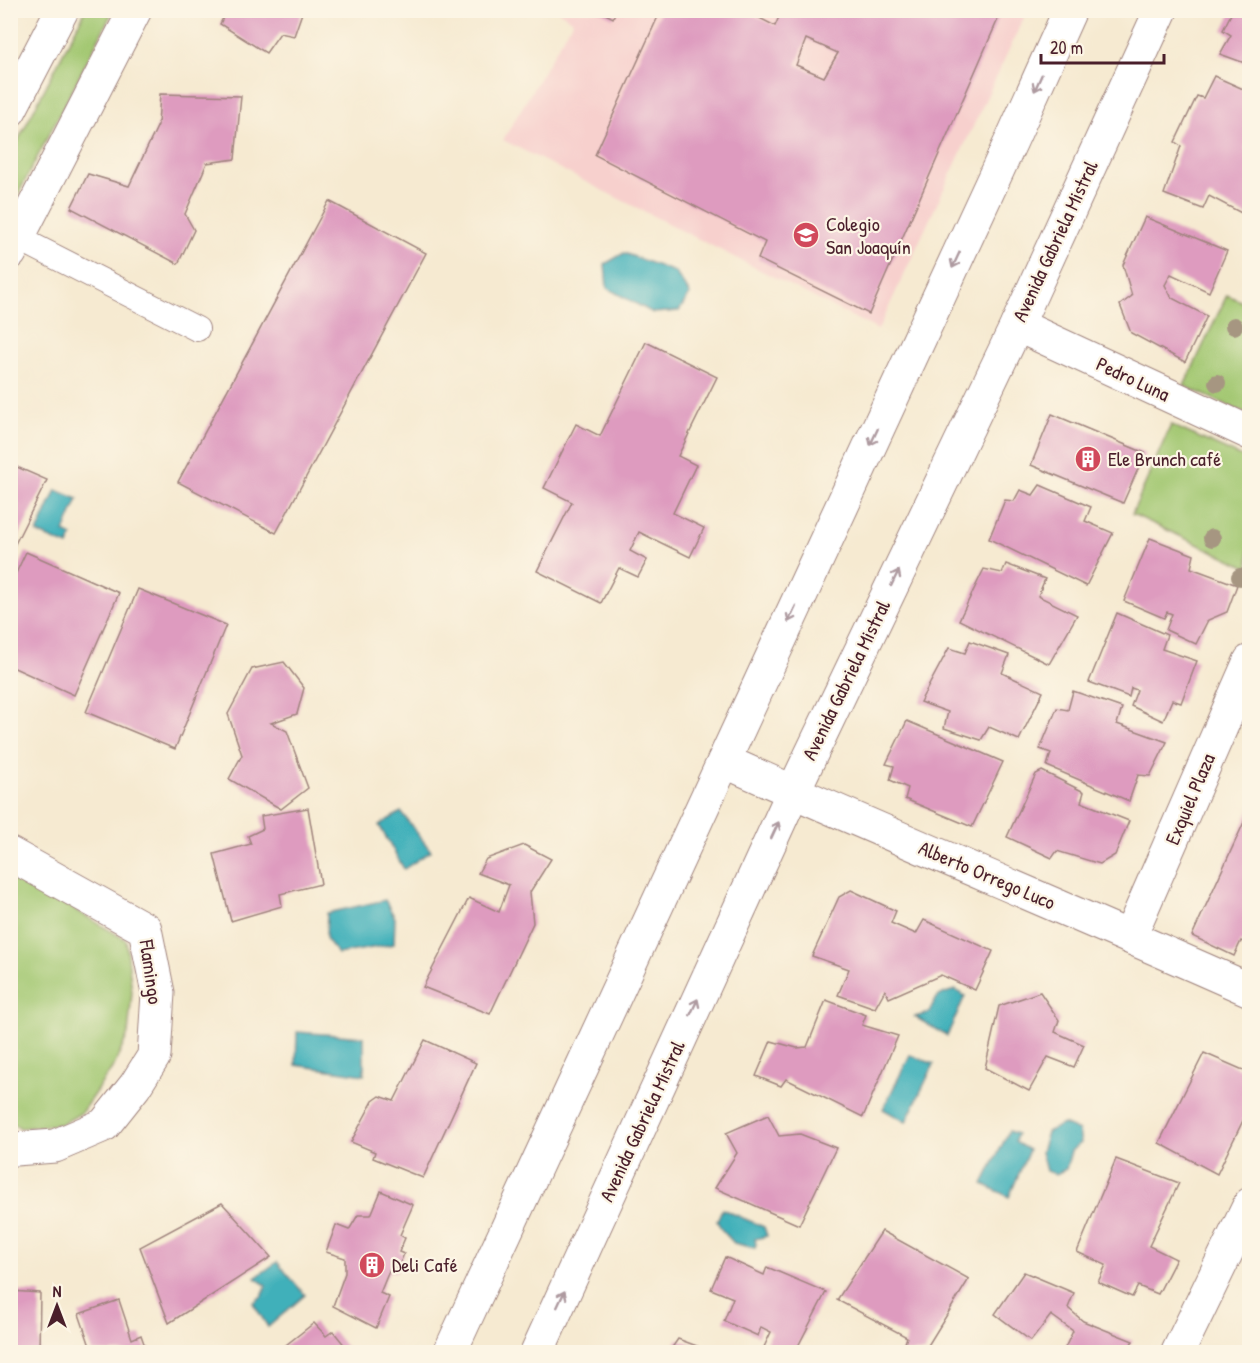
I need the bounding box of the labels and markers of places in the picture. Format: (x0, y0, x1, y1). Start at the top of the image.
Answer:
place label: Colegio San Joaquín (826, 210, 911, 260)
school or university icon: Colegio San Joaquín (791, 220, 821, 250)
building icon: Ele Brunch café (1073, 444, 1103, 474)
place label: Ele Brunch café (1108, 445, 1221, 472)
building icon: Deli Café (357, 1250, 387, 1280)
place label: Deli Café (392, 1251, 458, 1278)

